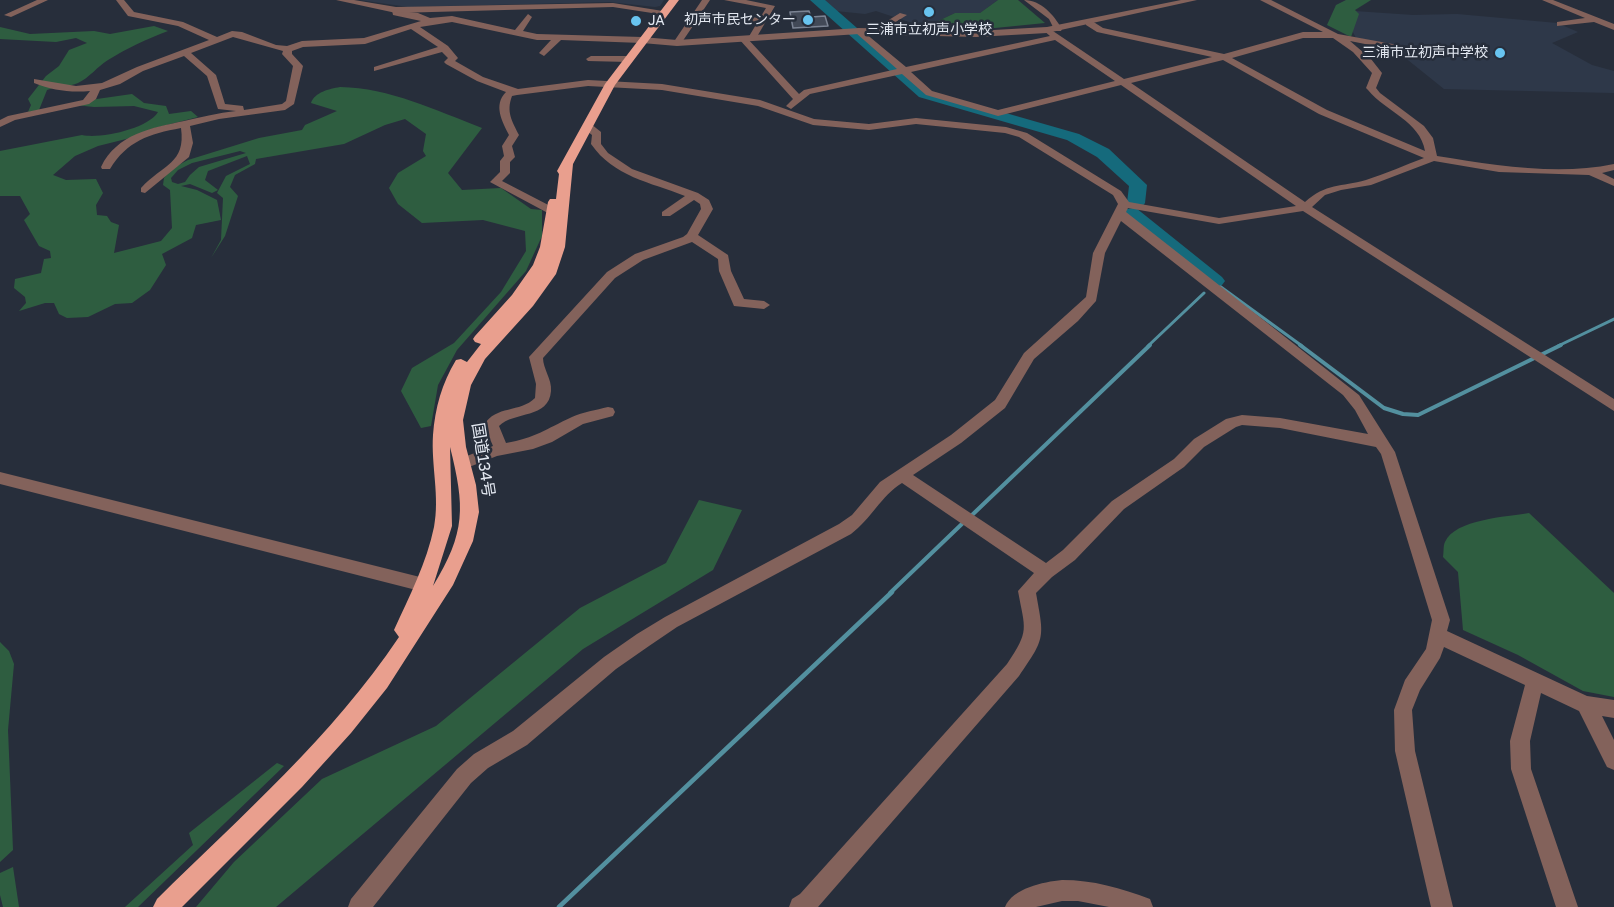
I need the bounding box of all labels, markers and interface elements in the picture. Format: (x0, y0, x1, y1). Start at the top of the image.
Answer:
marker: 三浦市立初声小学校 (922, 5, 936, 19)
place label: 初声市民センター (684, 12, 796, 28)
place label: JA (648, 13, 665, 29)
marker: 初声市民センター (801, 13, 815, 27)
marker: JA (629, 14, 643, 28)
place label: 三浦市立初声小学校 (866, 22, 992, 38)
place label: 三浦市立初声中学校 (1362, 45, 1488, 61)
marker: 三浦市立初声中学校 (1493, 46, 1507, 60)
street label: 国道134号 (468, 422, 498, 498)

